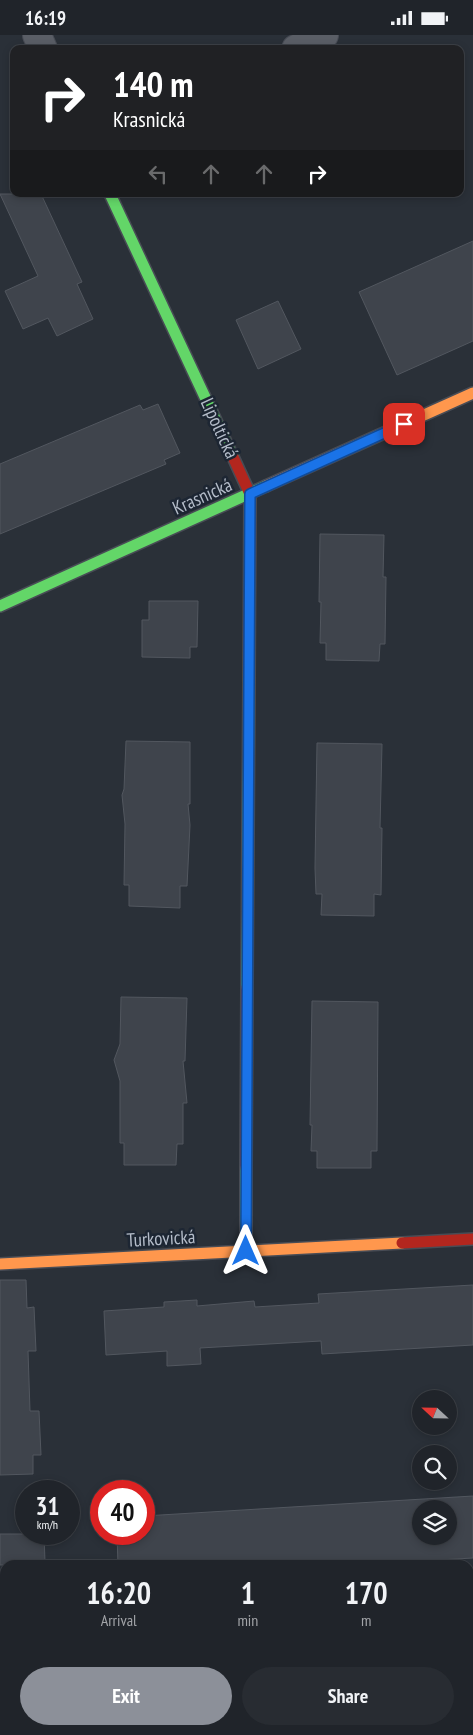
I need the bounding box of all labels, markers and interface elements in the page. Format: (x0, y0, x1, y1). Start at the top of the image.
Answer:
text: 16:19 (25, 6, 66, 30)
text: 140 m (113, 61, 194, 107)
icon: right (30, 65, 95, 130)
text: Krasnická (113, 105, 185, 133)
icon: left (144, 160, 172, 188)
icon: ahead (197, 160, 225, 188)
icon: ahead (250, 160, 278, 188)
icon: right (303, 160, 331, 188)
street label: Lipoltická (196, 394, 244, 462)
pin (383, 403, 425, 445)
icon: arrive (390, 410, 418, 438)
street label: Krasnická (169, 472, 235, 520)
street label: Turkovická (126, 1224, 196, 1252)
position arrow (219, 1224, 271, 1276)
north arrow (412, 1390, 458, 1435)
map controls (412, 1390, 457, 1545)
button: search (412, 1445, 457, 1490)
speed limit sign: 40 (90, 1480, 155, 1545)
text: 31 (36, 1490, 59, 1522)
button: layers (412, 1500, 457, 1545)
text: km/h (37, 1517, 58, 1532)
text: 16:20 (86, 1573, 151, 1612)
text: 1 (241, 1573, 255, 1612)
text: 170 (345, 1573, 388, 1612)
text: Arrival (101, 1610, 137, 1630)
text: min (237, 1610, 258, 1630)
text: m (361, 1610, 371, 1630)
button: Exit (20, 1667, 232, 1725)
button: Share (242, 1667, 454, 1725)

